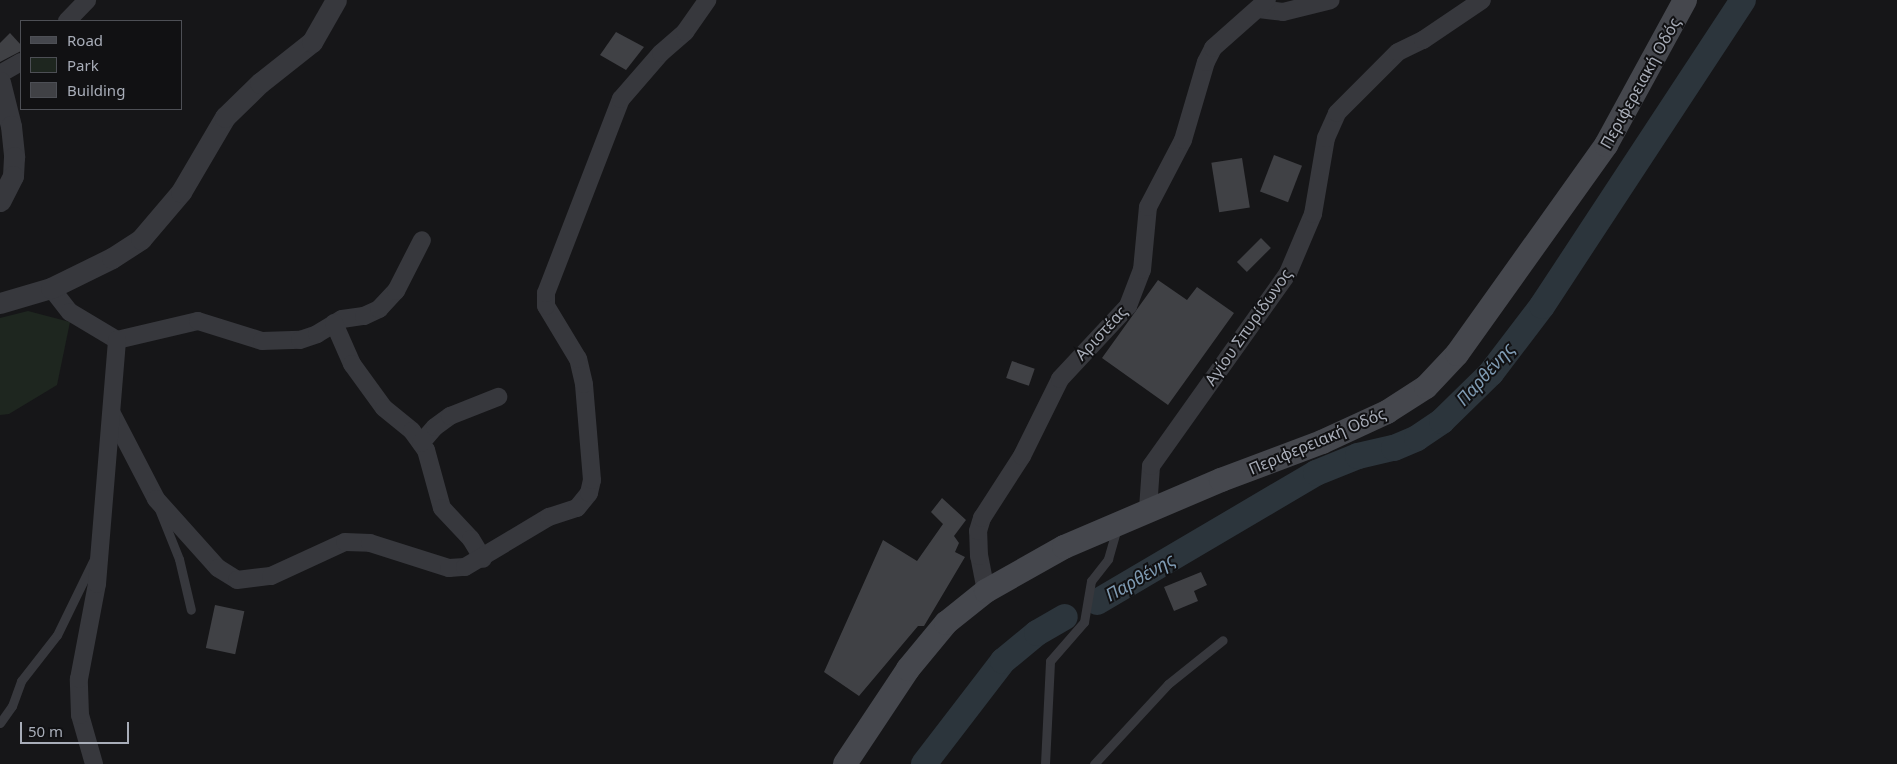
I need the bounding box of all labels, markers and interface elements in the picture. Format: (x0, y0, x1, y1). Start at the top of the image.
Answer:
street label: Περιφερειακή Οδός (1596, 14, 1684, 152)
legend (20, 20, 182, 110)
text: Road (67, 30, 103, 50)
text: Park (67, 55, 99, 75)
text: Building (67, 80, 125, 100)
street label: Αγίου Σπυρίδωνος (1201, 265, 1295, 389)
street label: Αριστέας (1071, 302, 1131, 364)
water label: Παρθένης (1451, 338, 1519, 410)
street label: Περιφερειακή Οδός (1246, 403, 1388, 479)
water label: Παρθένης (1101, 548, 1179, 606)
scale bar (22, 712, 131, 744)
text: 50 m (28, 721, 63, 741)

